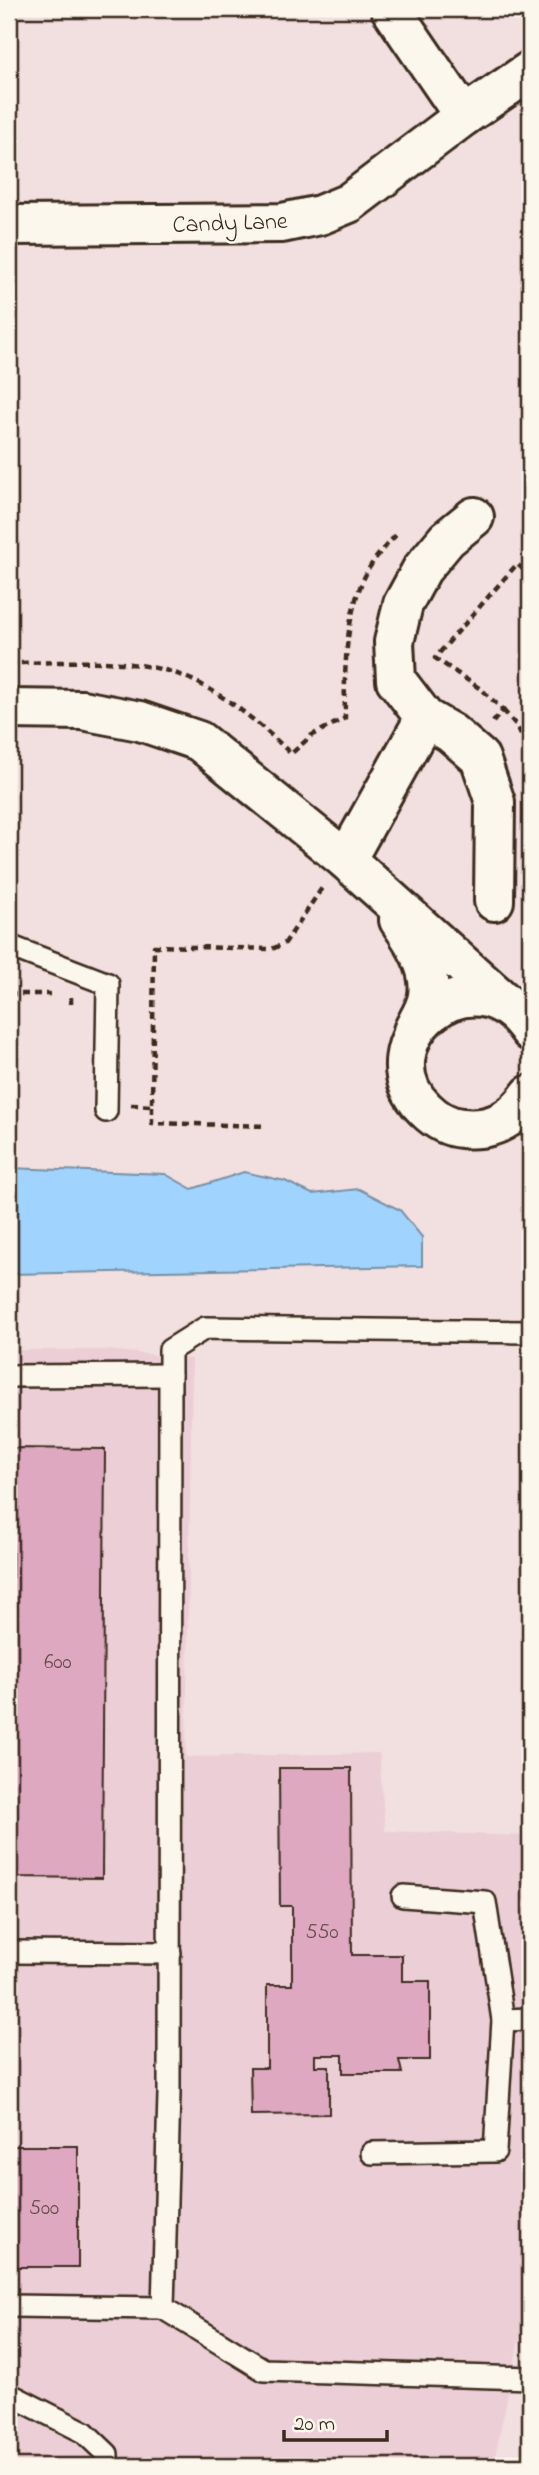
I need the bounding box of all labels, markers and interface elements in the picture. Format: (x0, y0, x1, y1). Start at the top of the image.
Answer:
street label: Candy Lane (172, 205, 289, 245)
house number: 600 (44, 1648, 72, 1678)
house number: 550 (305, 1918, 339, 1948)
house number: 500 (29, 2194, 59, 2224)
scale bar (284, 2398, 387, 2442)
text: 20 m (294, 2410, 335, 2440)

